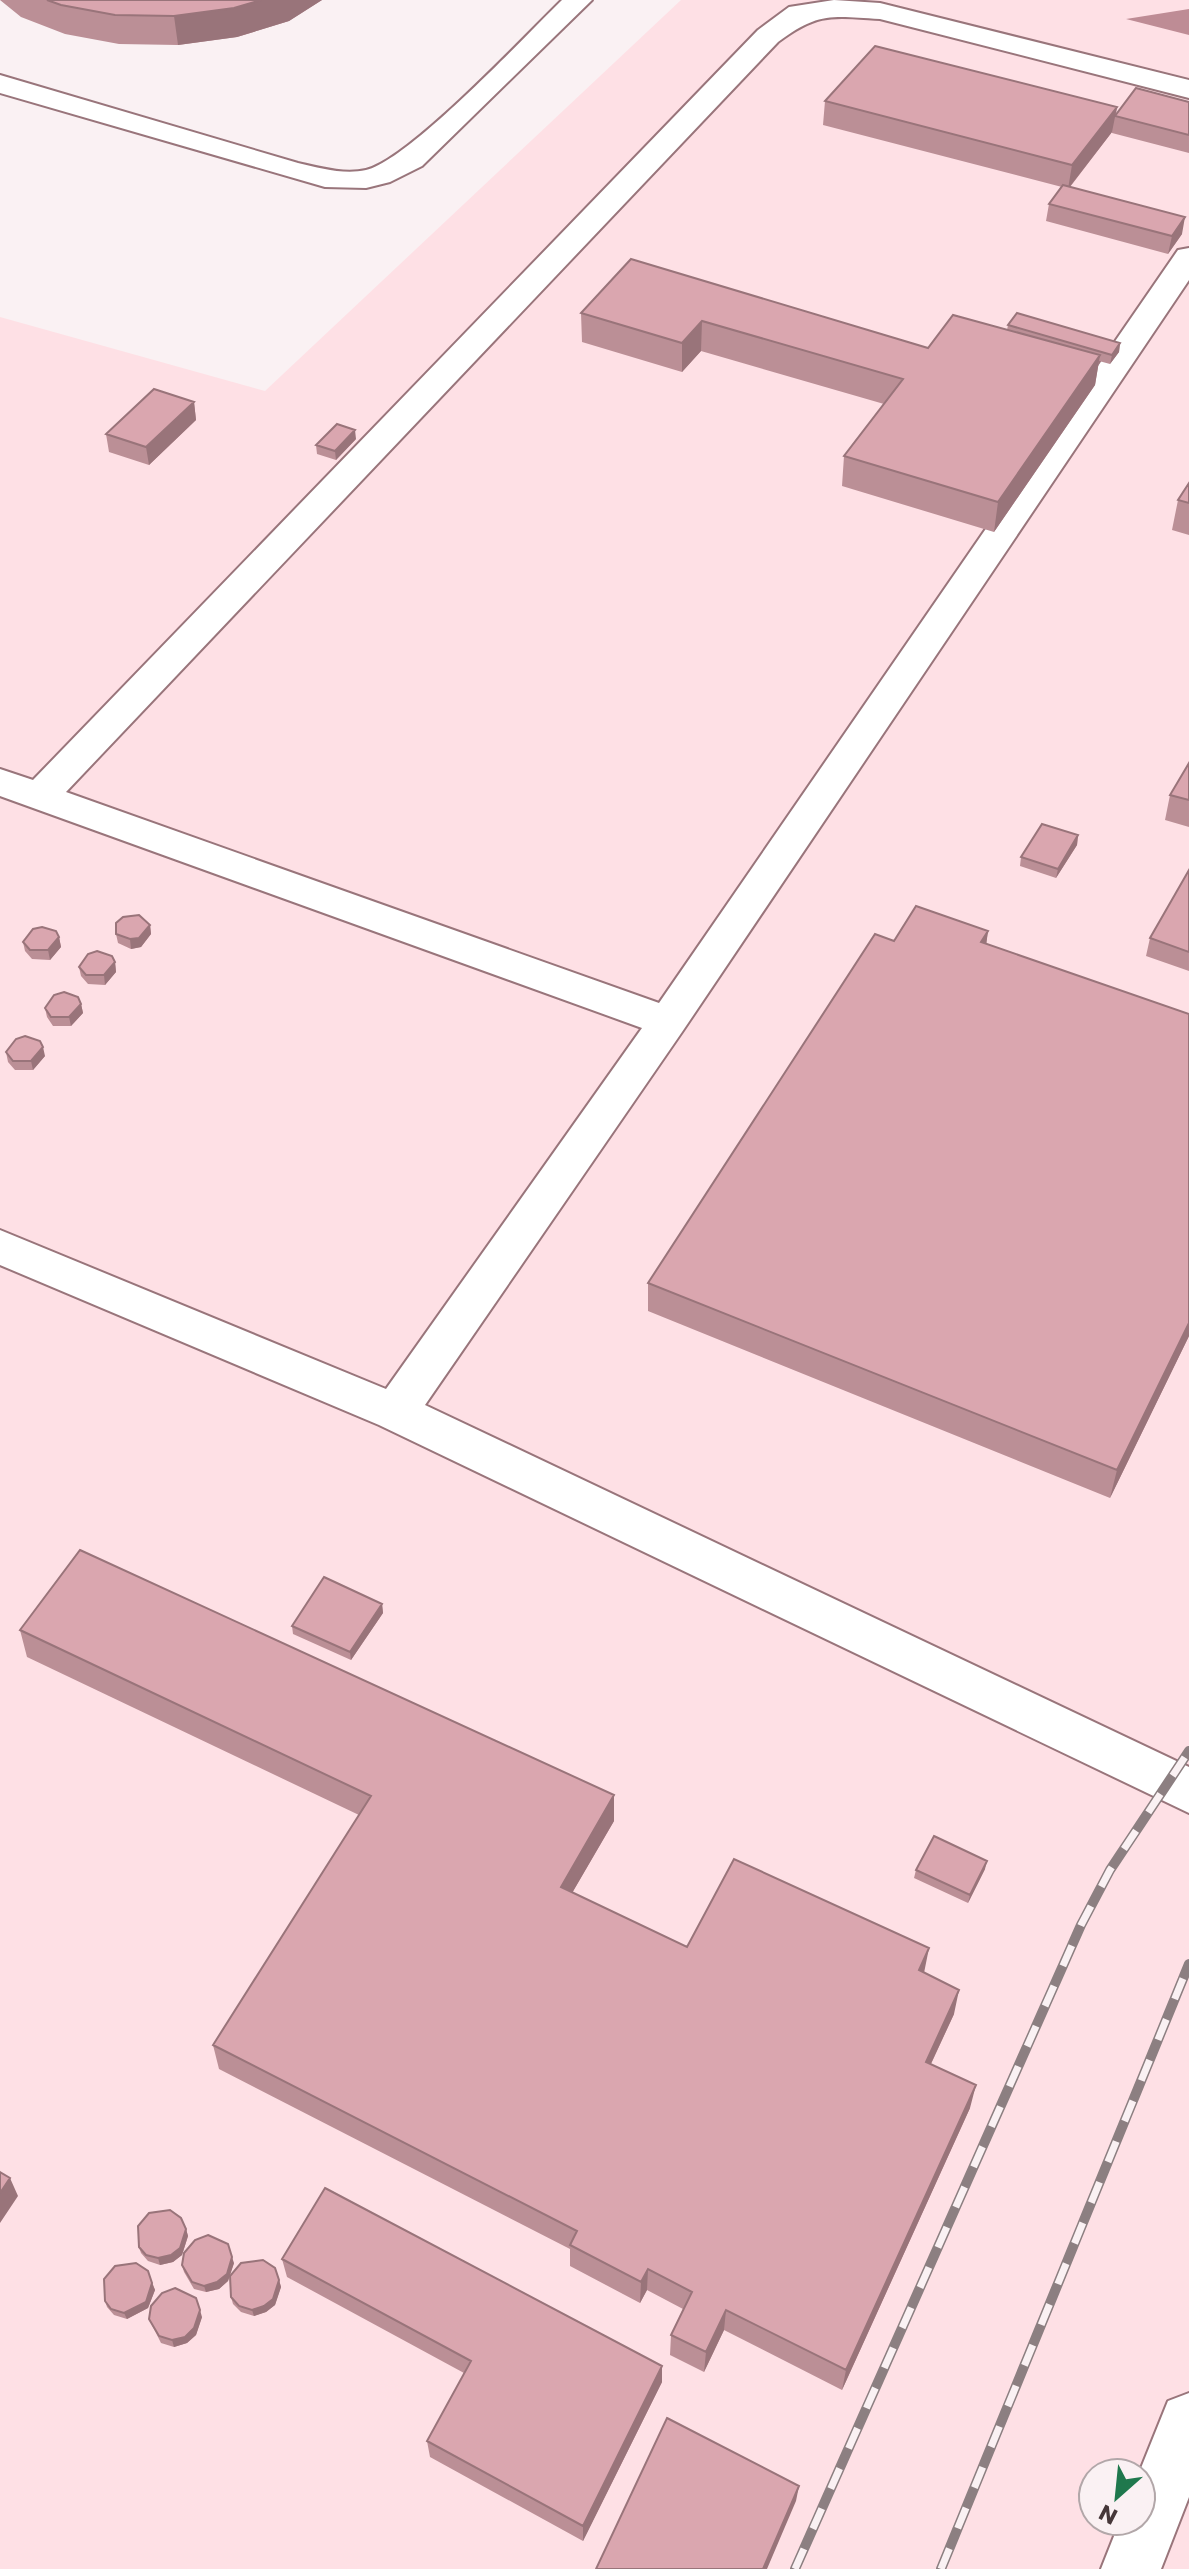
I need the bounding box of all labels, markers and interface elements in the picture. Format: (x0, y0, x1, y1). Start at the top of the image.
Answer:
north arrow (1077, 2457, 1157, 2537)
text: N (1094, 2497, 1123, 2532)

